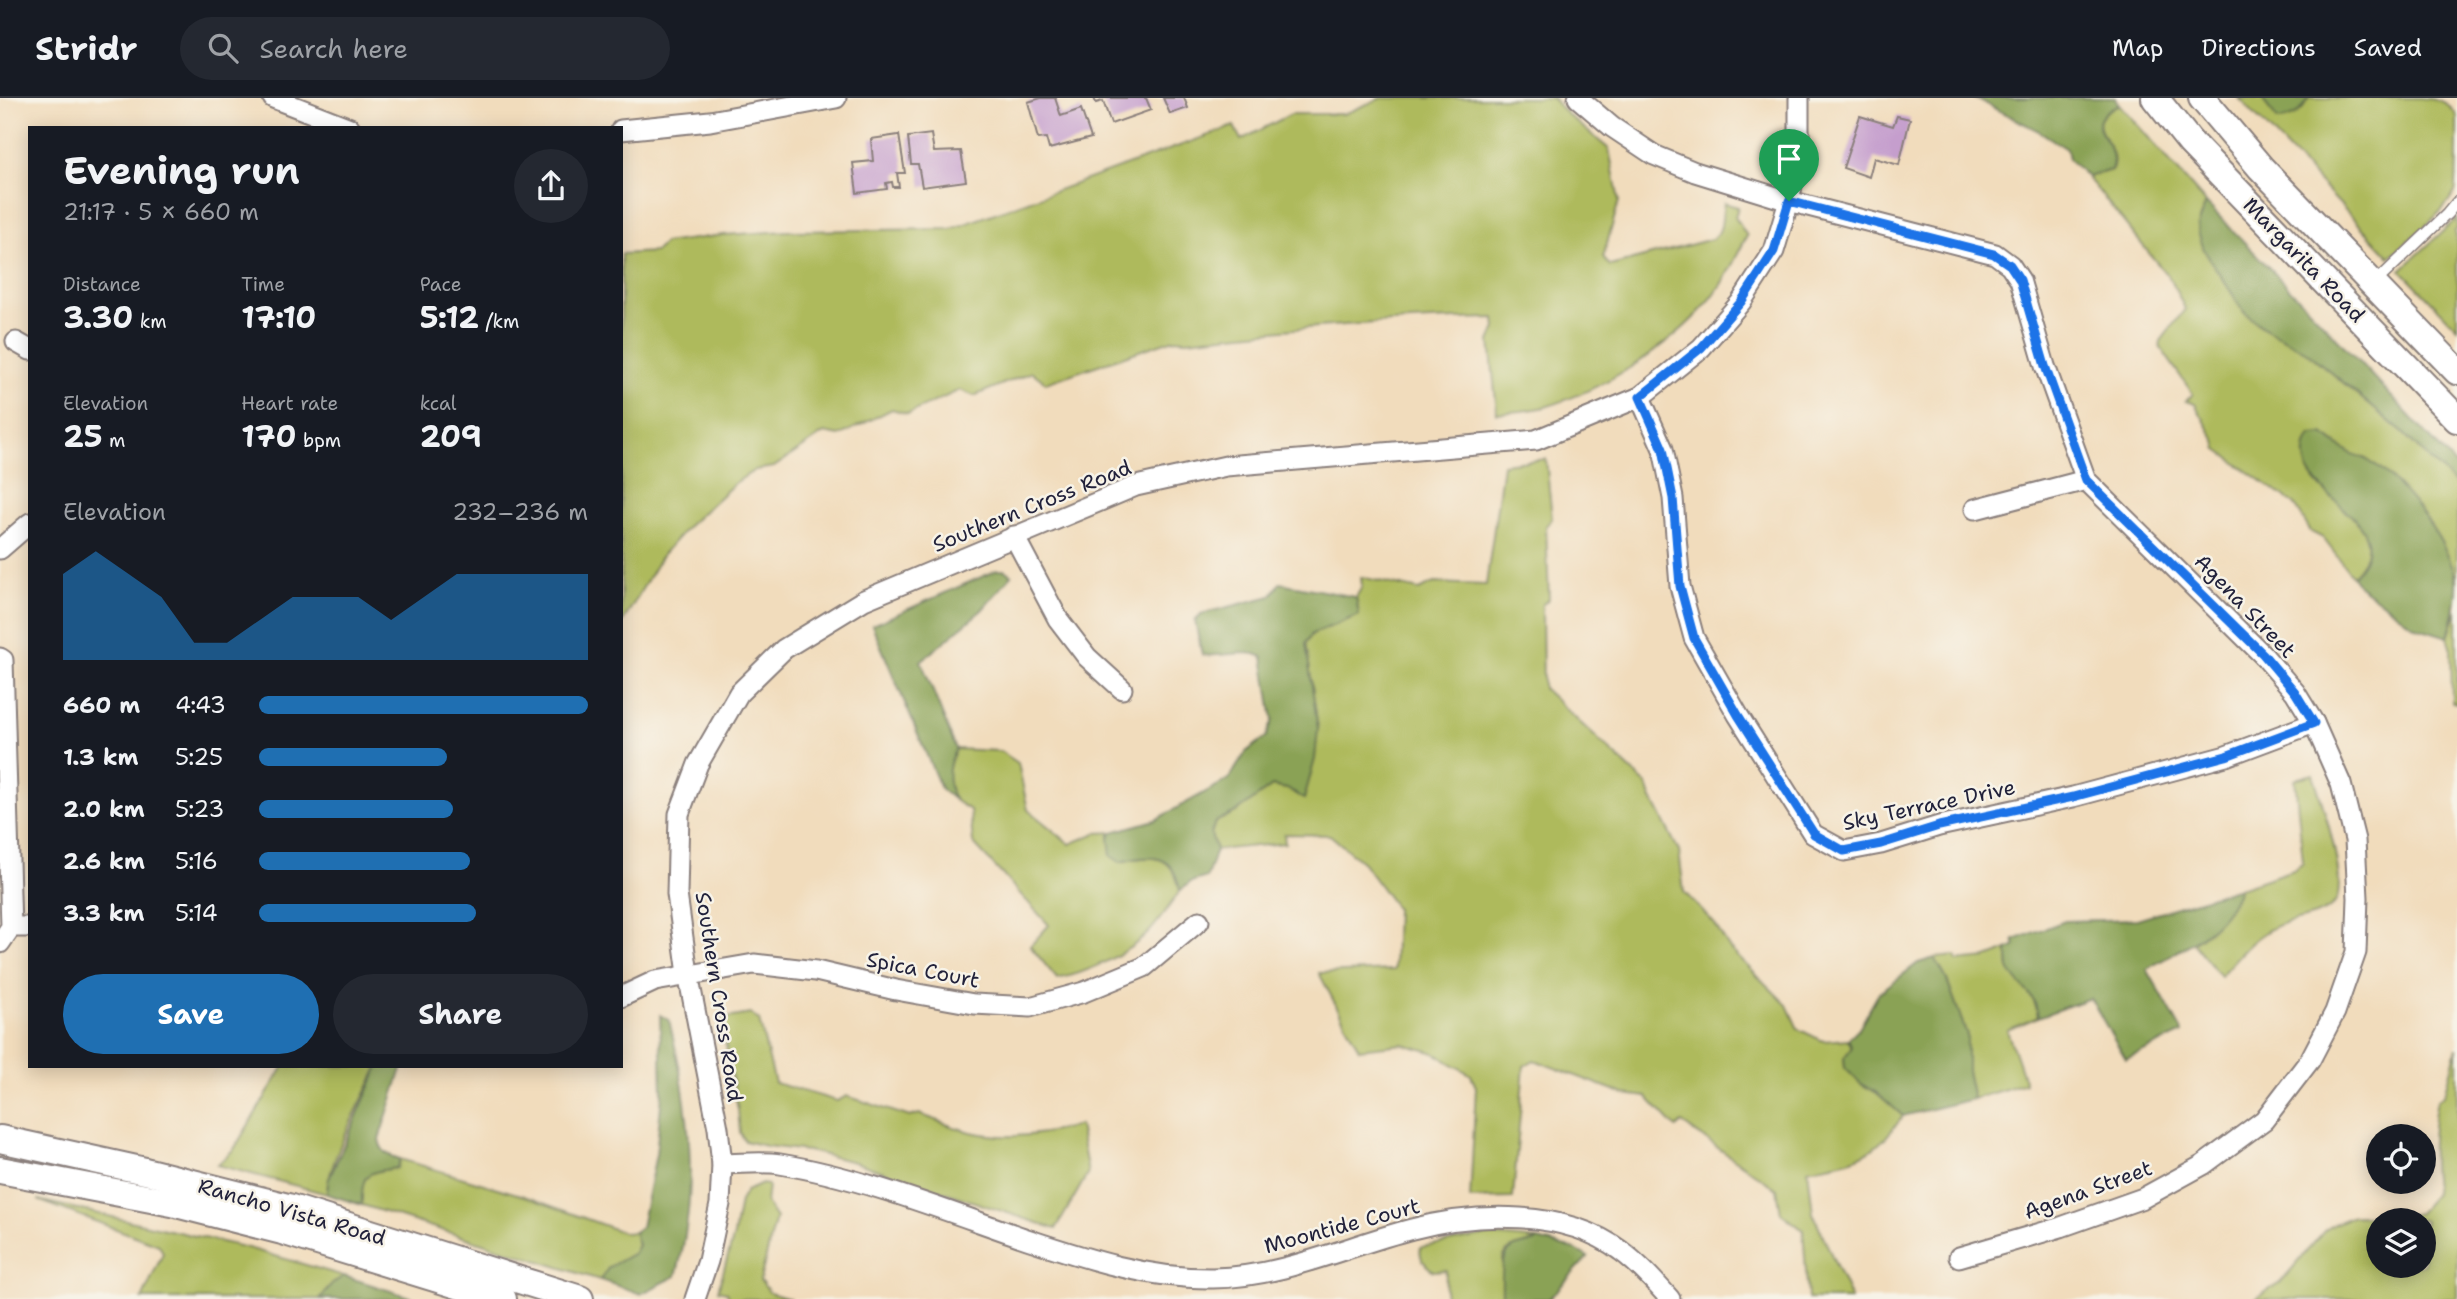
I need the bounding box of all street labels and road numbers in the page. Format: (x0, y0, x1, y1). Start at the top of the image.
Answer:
street label: Margarita Road (2237, 191, 2371, 329)
street label: Southern Cross Road (928, 453, 1136, 559)
street label: Agena Street (2188, 548, 2302, 664)
street label: Sky Terrace Drive (1840, 773, 2018, 837)
street label: Southern Cross Road (689, 890, 749, 1104)
street label: Spica Court (864, 945, 982, 995)
street label: Agena Street (2020, 1154, 2156, 1226)
street label: Rancho Vista Road (195, 1172, 389, 1252)
street label: Moontide Court (1261, 1192, 1423, 1260)

